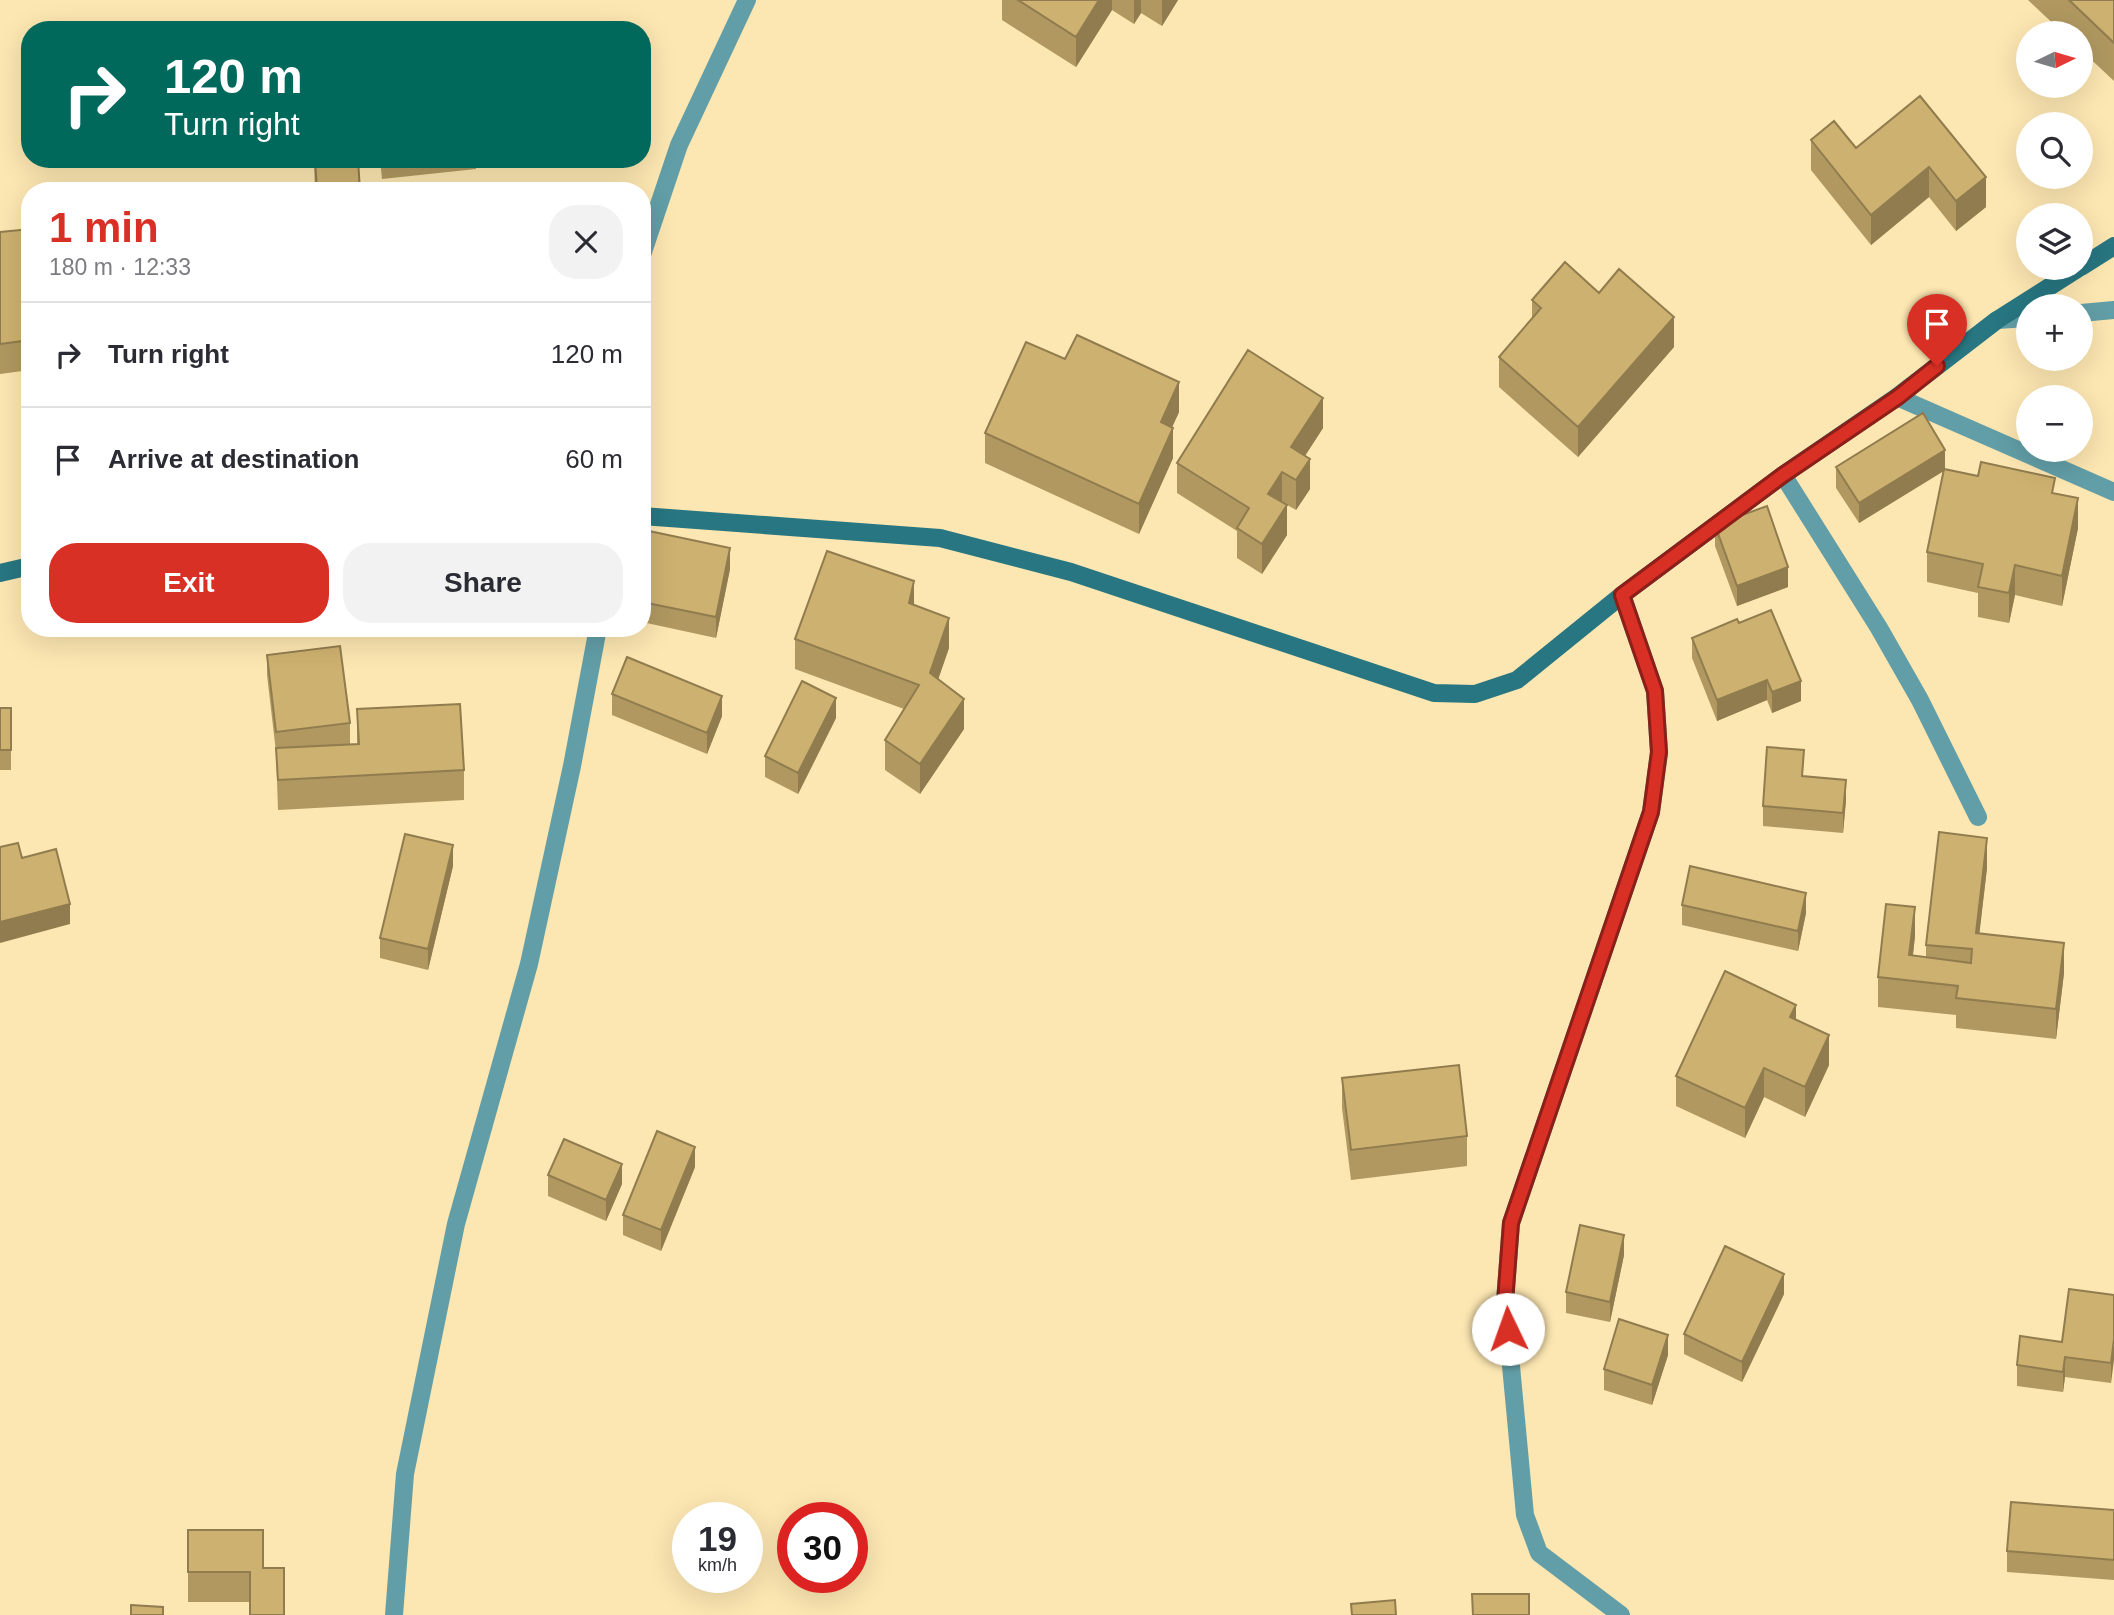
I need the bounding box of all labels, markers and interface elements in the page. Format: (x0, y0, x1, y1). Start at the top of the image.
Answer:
north arrow (2016, 21, 2093, 98)
map controls (2016, 21, 2093, 462)
icon: right (49, 49, 140, 140)
text: 120 m (164, 49, 303, 103)
text: Turn right (164, 106, 300, 142)
button: search (2016, 112, 2093, 189)
button: layers (2016, 203, 2093, 280)
text: 1 min (49, 204, 159, 251)
button: close (549, 205, 623, 279)
text: 180 m · 12:33 (49, 254, 191, 280)
pin (1907, 294, 1967, 366)
button: + (2016, 294, 2093, 371)
icon: arrive (1918, 305, 1956, 343)
icon: right (49, 336, 87, 374)
text: Turn right (108, 339, 229, 369)
text: 120 m (551, 339, 623, 369)
button: − (2016, 385, 2093, 462)
icon: arrive (49, 441, 87, 479)
text: Arrive at destination (108, 444, 359, 474)
text: 60 m (565, 444, 623, 474)
button: Exit (49, 543, 329, 623)
button: Share (343, 543, 623, 623)
position arrow (1471, 1292, 1545, 1366)
speed limit sign: 30 (777, 1502, 868, 1593)
text: 19 (698, 1519, 737, 1558)
text: km/h (698, 1555, 737, 1575)

